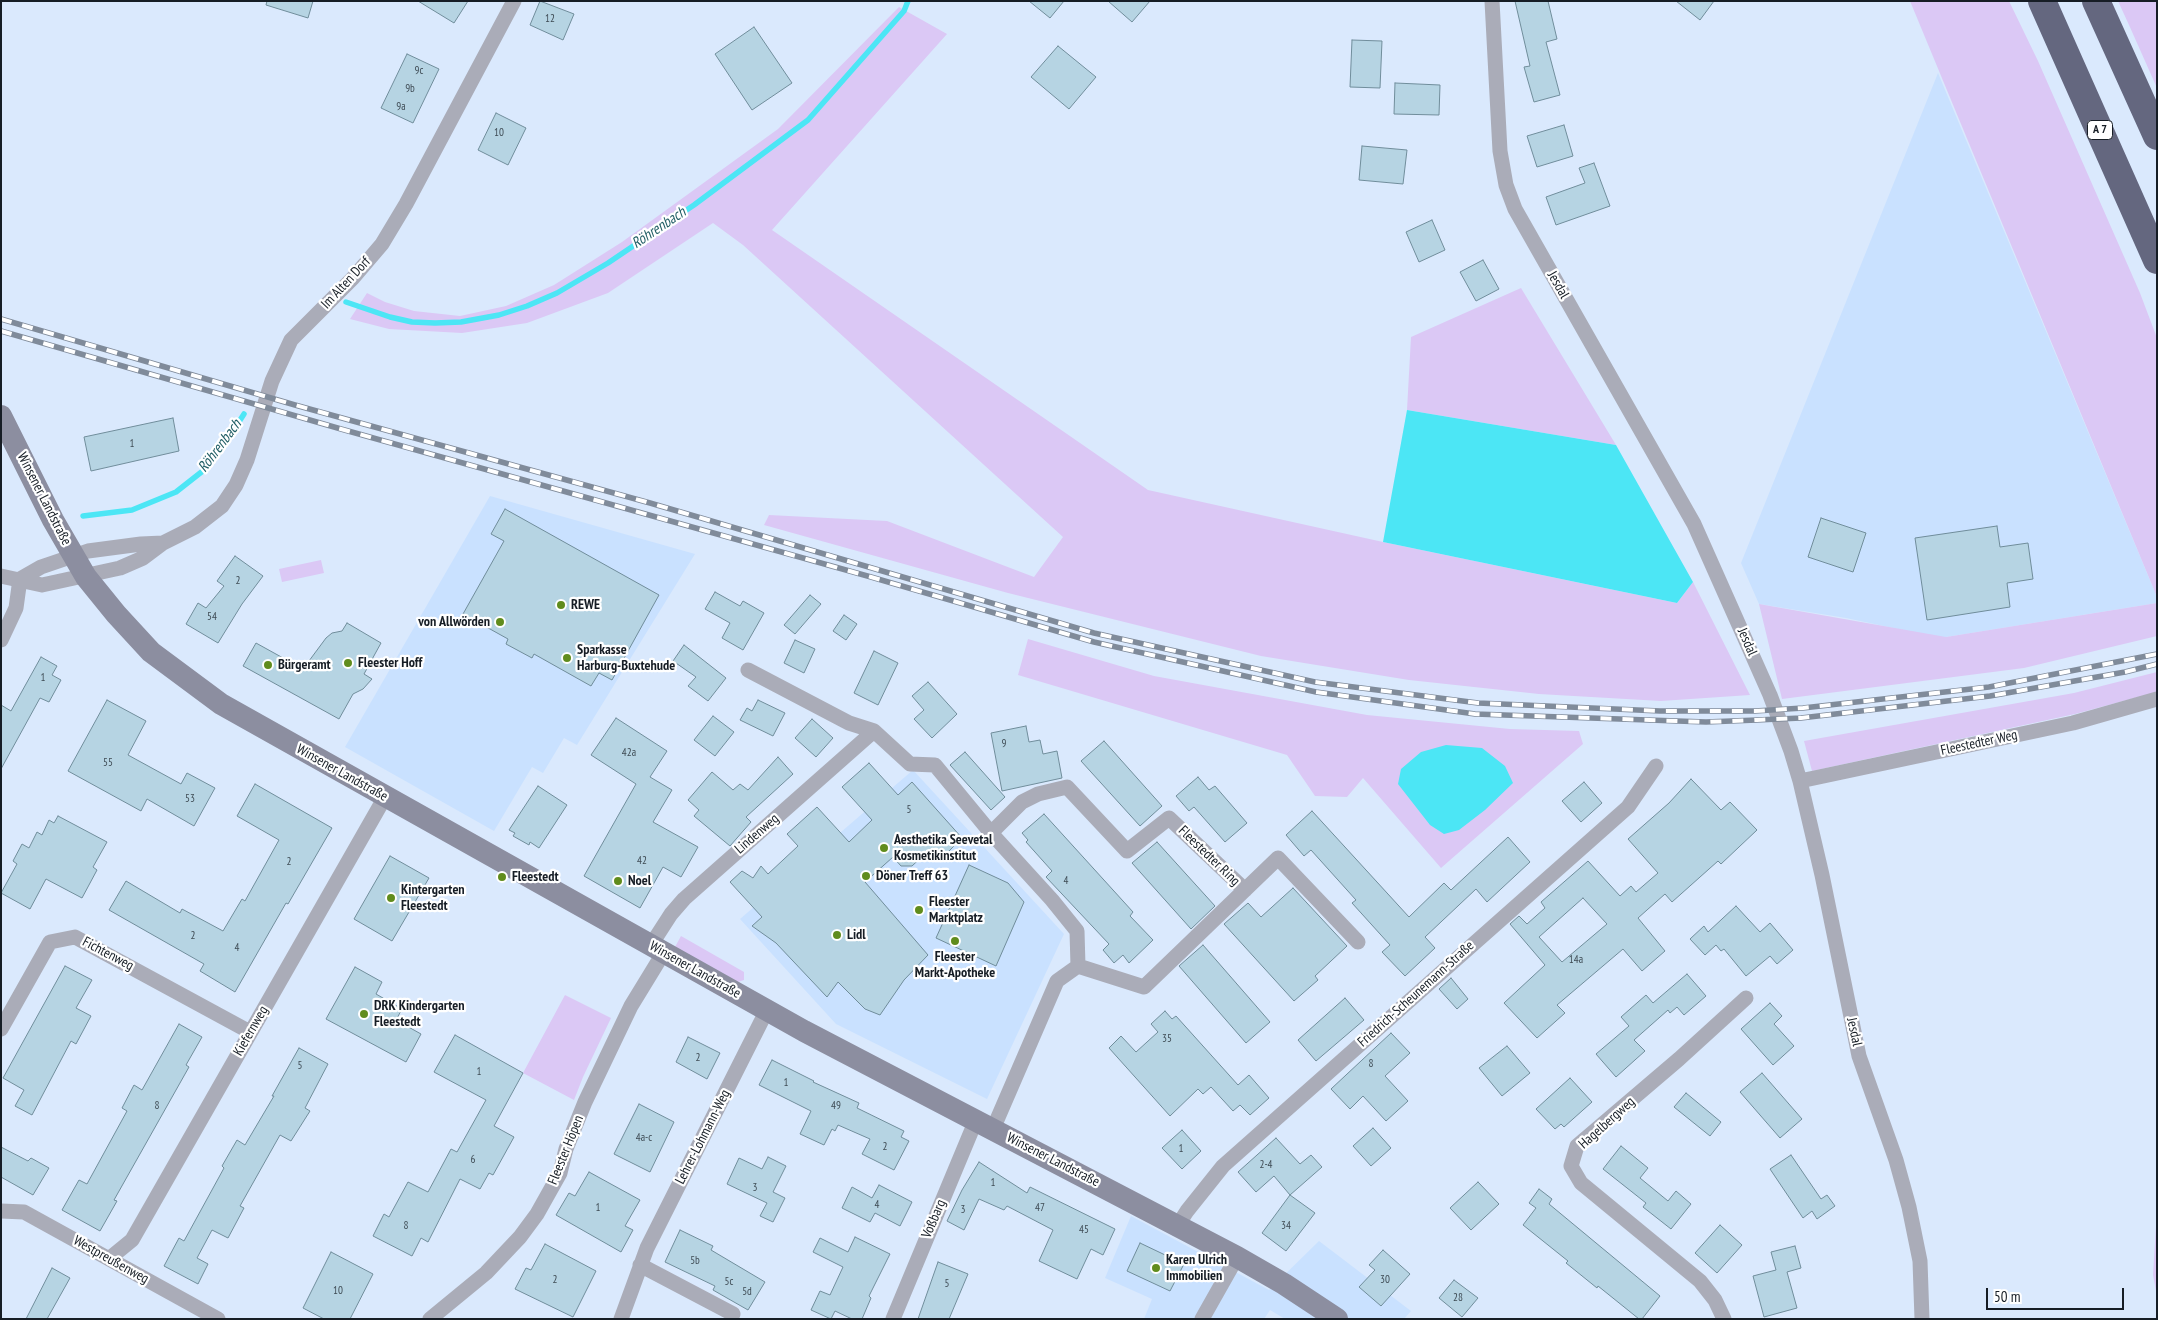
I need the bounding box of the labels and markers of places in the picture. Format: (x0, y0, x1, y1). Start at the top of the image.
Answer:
place label: REWE (571, 597, 600, 613)
marker: REWE (555, 599, 567, 611)
place label: von Allwörden (418, 614, 490, 630)
marker: von Allwörden (494, 616, 506, 628)
place label: Sparkasse Harburg-Buxtehude (577, 642, 675, 674)
marker: Sparkasse Harburg-Buxtehude (561, 652, 573, 664)
place label: Fleester Hoff (358, 655, 422, 671)
place label: Bürgeramt (278, 657, 331, 673)
marker: Fleester Hoff (342, 657, 354, 669)
marker: Bürgeramt (262, 659, 274, 671)
place label: Aesthetika Seevetal Kosmetikinstitut (894, 832, 992, 864)
marker: Aesthetika Seevetal Kosmetikinstitut (878, 842, 890, 854)
place label: Döner Treff 63 (876, 868, 948, 884)
place label: Fleestedt (512, 869, 559, 885)
marker: Döner Treff 63 (860, 870, 872, 882)
marker: Fleestedt (496, 871, 508, 883)
place label: Noel (628, 873, 651, 889)
marker: Noel (612, 875, 624, 887)
place label: Kintergarten Fleestedt (401, 882, 465, 914)
marker: Kintergarten Fleestedt (385, 892, 397, 904)
place label: Fleester Marktplatz (929, 894, 983, 926)
marker: Fleester Marktplatz (913, 904, 925, 916)
place label: Lidl (847, 927, 866, 943)
marker: Lidl (831, 929, 843, 941)
marker: Fleester Markt-Apotheke (949, 935, 961, 947)
place label: Fleester Markt-Apotheke (915, 949, 995, 982)
place label: DRK Kindergarten Fleestedt (374, 998, 464, 1030)
marker: DRK Kindergarten Fleestedt (358, 1008, 370, 1020)
place label: Karen Ulrich Immobilien (1166, 1252, 1227, 1284)
marker: Karen Ulrich Immobilien (1150, 1262, 1162, 1274)

